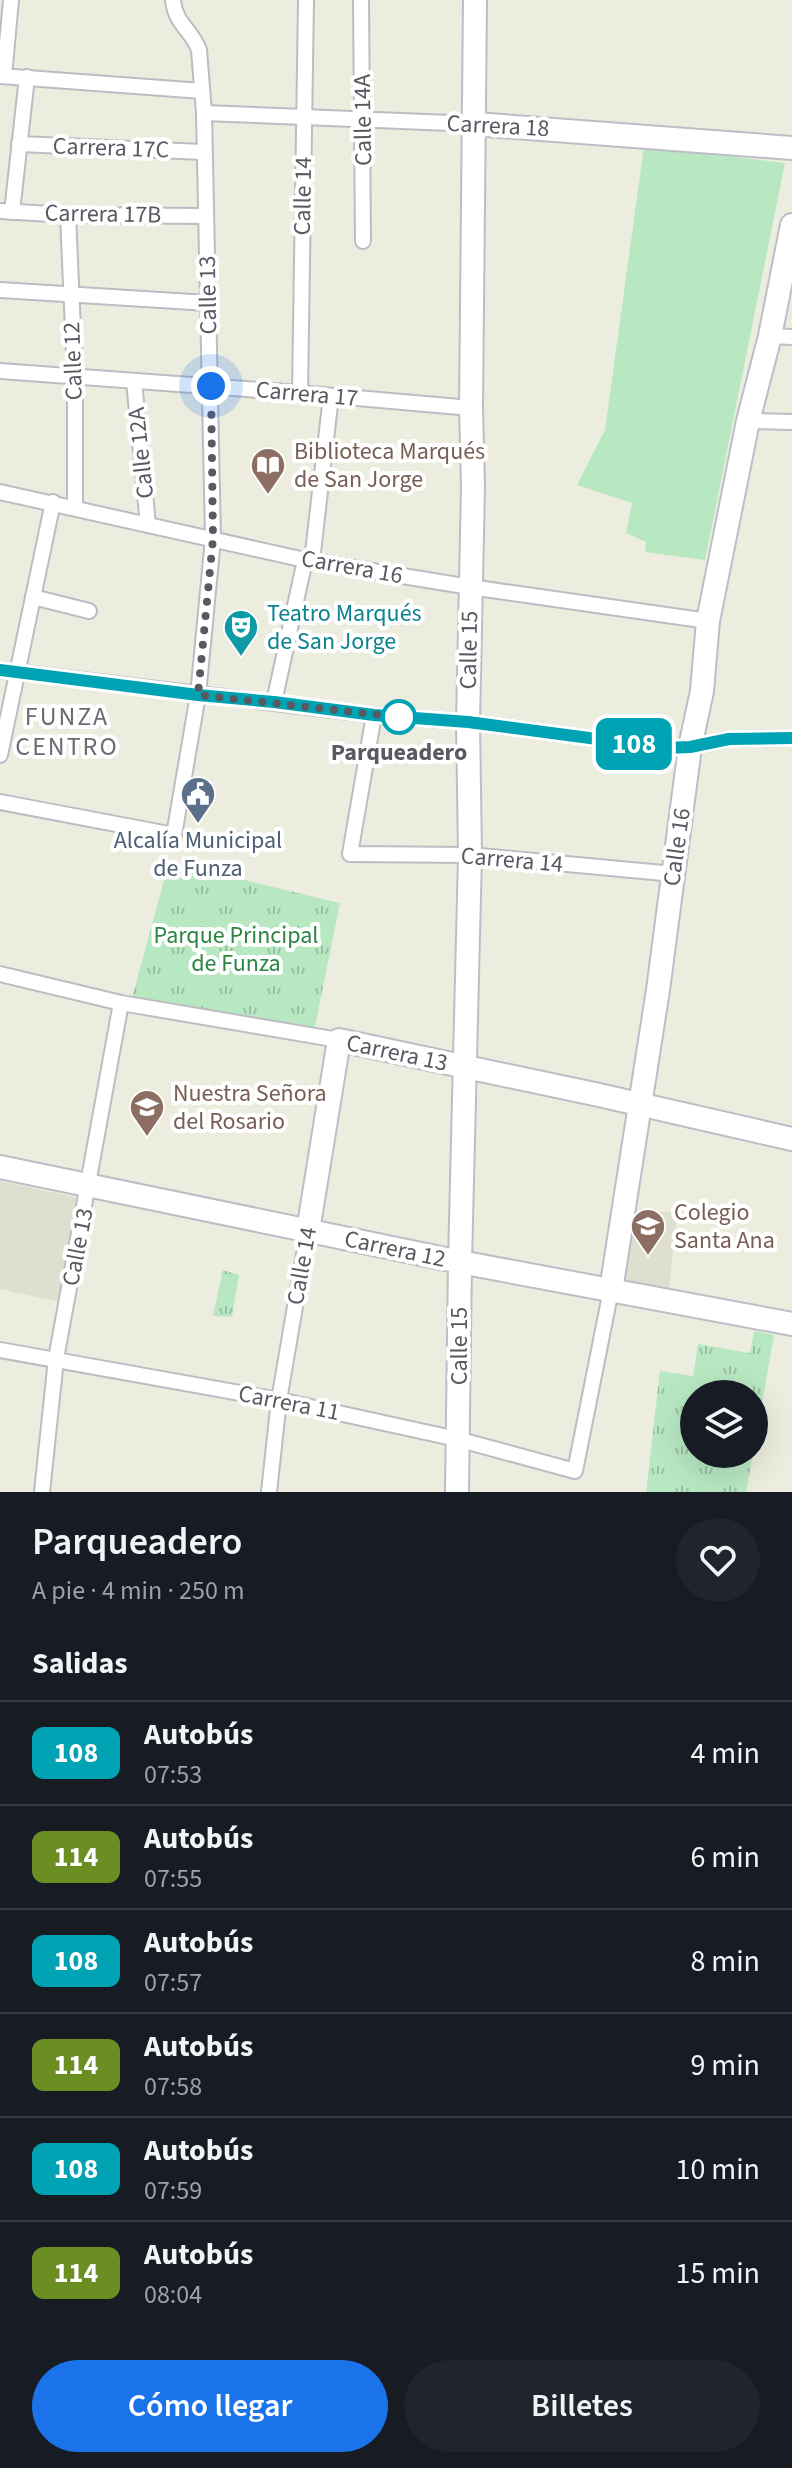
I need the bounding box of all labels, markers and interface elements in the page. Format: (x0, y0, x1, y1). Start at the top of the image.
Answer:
street label: Calle 14A (345, 74, 381, 166)
street label: Carrera 18 (446, 106, 550, 146)
street label: Carrera 17C (52, 128, 170, 168)
street label: Calle 14 (285, 156, 321, 236)
street label: Carrera 17B (44, 195, 162, 233)
street label: Calle 13 (190, 255, 226, 335)
street label: Calle 12 (54, 321, 92, 401)
your location (191, 366, 231, 406)
street label: Carrera 17 (254, 372, 360, 416)
street label: Calle 12A (119, 406, 163, 500)
place label: Biblioteca Marqués de San Jorge (294, 434, 485, 497)
library icon: Biblioteca Marqués de San Jorge (249, 446, 287, 496)
street label: Carrera 16 (298, 541, 406, 593)
place label: Teatro Marqués de San Jorge (267, 596, 422, 659)
theatre icon: Teatro Marqués de San Jorge (222, 608, 260, 658)
street label: Calle 15 (451, 610, 487, 690)
district label: FUNZA CENTRO (15, 698, 119, 765)
marker: Parqueadero (382, 700, 416, 734)
line badge: 108 (588, 718, 680, 770)
text: 108 (612, 724, 656, 764)
place label: Parqueadero (331, 735, 467, 770)
public building icon: Alcalía Municipal de Funza (179, 775, 217, 825)
street label: Calle 16 (654, 806, 700, 888)
place label: Alcalía Municipal de Funza (114, 823, 282, 886)
street label: Carrera 14 (459, 838, 565, 882)
park label: Parque Principal de Funza (154, 918, 318, 981)
street label: Carrera 13 (343, 1025, 451, 1081)
place label: Nuestra Señora del Rosario (173, 1076, 327, 1139)
school or university icon: Nuestra Señora del Rosario (128, 1088, 166, 1138)
place label: Colegio Santa Ana (674, 1195, 775, 1258)
street label: Calle 13 (53, 1205, 103, 1289)
school or university icon: Colegio Santa Ana (629, 1207, 667, 1257)
street label: Carrera 12 (341, 1221, 449, 1277)
street label: Calle 14 (278, 1224, 326, 1308)
street label: Calle 15 (442, 1307, 477, 1385)
street label: Carrera 11 (235, 1376, 343, 1430)
map controls (680, 1380, 768, 1468)
button: layers (680, 1380, 768, 1468)
text: Parqueadero (32, 1515, 242, 1569)
button: heart (676, 1518, 760, 1602)
text: A pie · 4 min · 250 m (32, 1572, 245, 1609)
text: Salidas (32, 1642, 128, 1685)
text: Autobús (144, 1713, 253, 1756)
text: 4 min (690, 1732, 760, 1775)
text: 108 (54, 1733, 98, 1773)
text: 07:53 (144, 1756, 202, 1793)
text: Autobús (144, 1817, 253, 1860)
text: 6 min (690, 1836, 760, 1879)
text: 114 (54, 1837, 98, 1877)
text: 07:55 (144, 1860, 202, 1897)
text: Autobús (144, 1921, 253, 1964)
text: 8 min (690, 1940, 760, 1983)
text: 108 (54, 1941, 98, 1981)
text: 07:57 (144, 1964, 202, 2001)
text: Autobús (144, 2025, 253, 2068)
text: 9 min (690, 2044, 760, 2087)
text: 114 (54, 2045, 98, 2085)
text: 07:58 (144, 2068, 202, 2105)
text: Autobús (144, 2129, 253, 2172)
text: 10 min (676, 2148, 760, 2191)
text: 108 (54, 2149, 98, 2189)
text: 07:59 (144, 2172, 202, 2209)
text: Autobús (144, 2233, 253, 2276)
text: 15 min (676, 2252, 760, 2295)
text: 114 (54, 2253, 98, 2293)
text: 08:04 (144, 2276, 202, 2313)
button: Cómo llegar (32, 2360, 388, 2452)
button: Billetes (404, 2360, 760, 2452)

